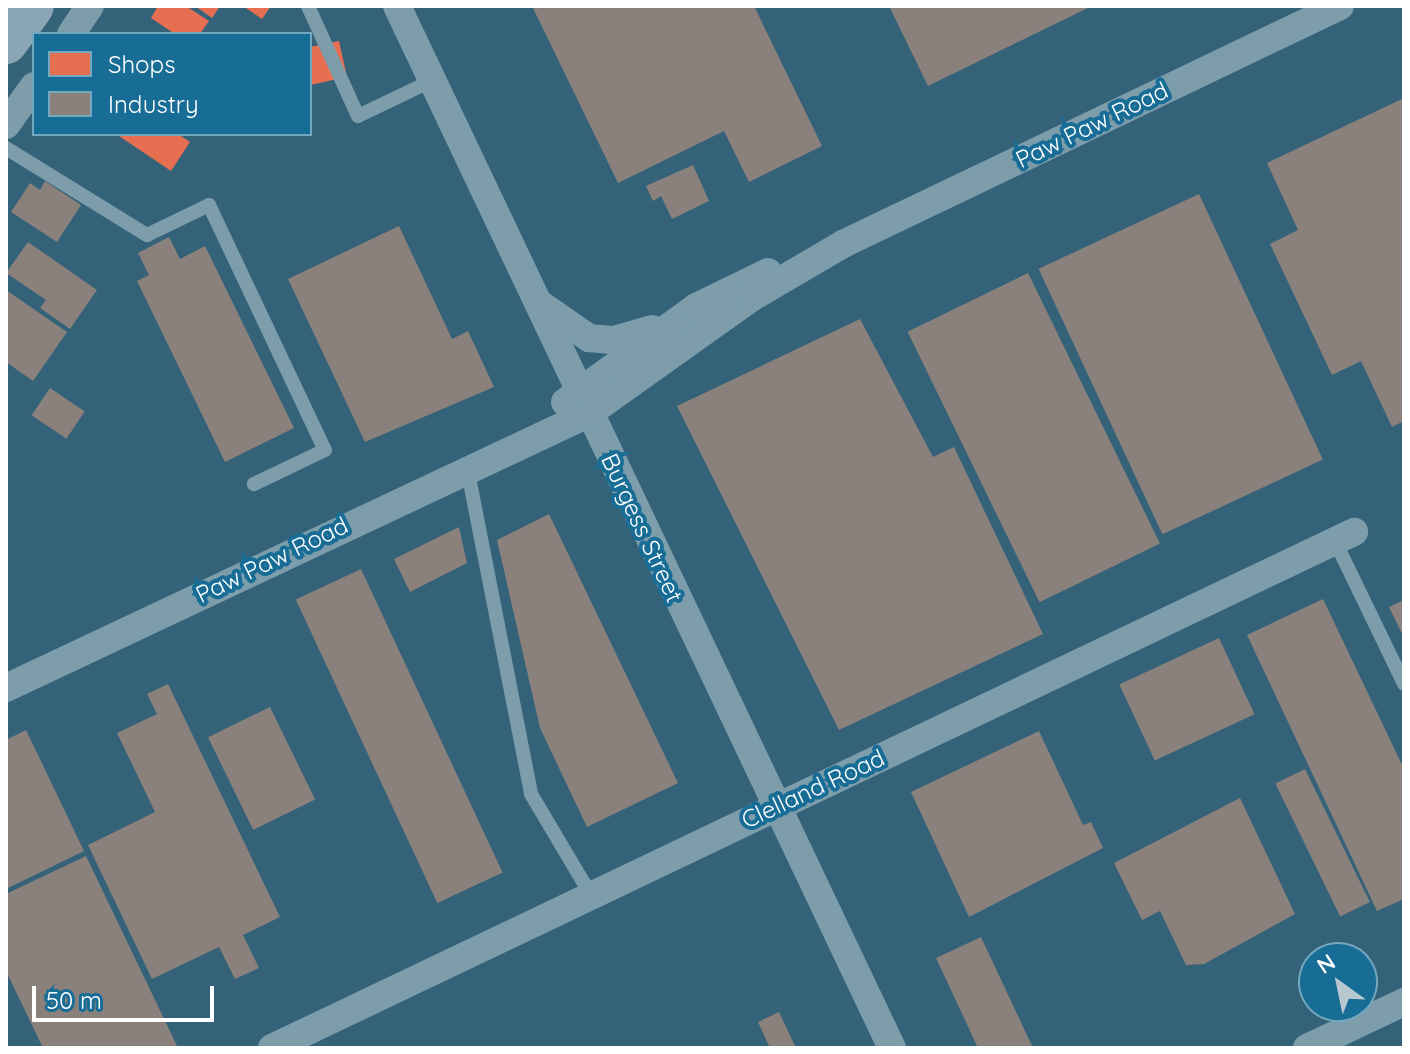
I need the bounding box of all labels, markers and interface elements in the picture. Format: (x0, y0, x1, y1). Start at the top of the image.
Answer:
legend (32, 32, 312, 136)
text: Shops (108, 49, 175, 79)
street label: Paw Paw Road (1011, 76, 1173, 174)
text: Industry (108, 89, 199, 119)
street label: Burgess Street (595, 449, 689, 607)
street label: Paw Paw Road (191, 511, 353, 609)
street label: Clelland Road (737, 743, 889, 835)
north arrow (1298, 942, 1378, 1022)
text: N (1312, 947, 1340, 980)
scale bar (36, 970, 218, 1020)
text: 50 m (46, 985, 102, 1015)

